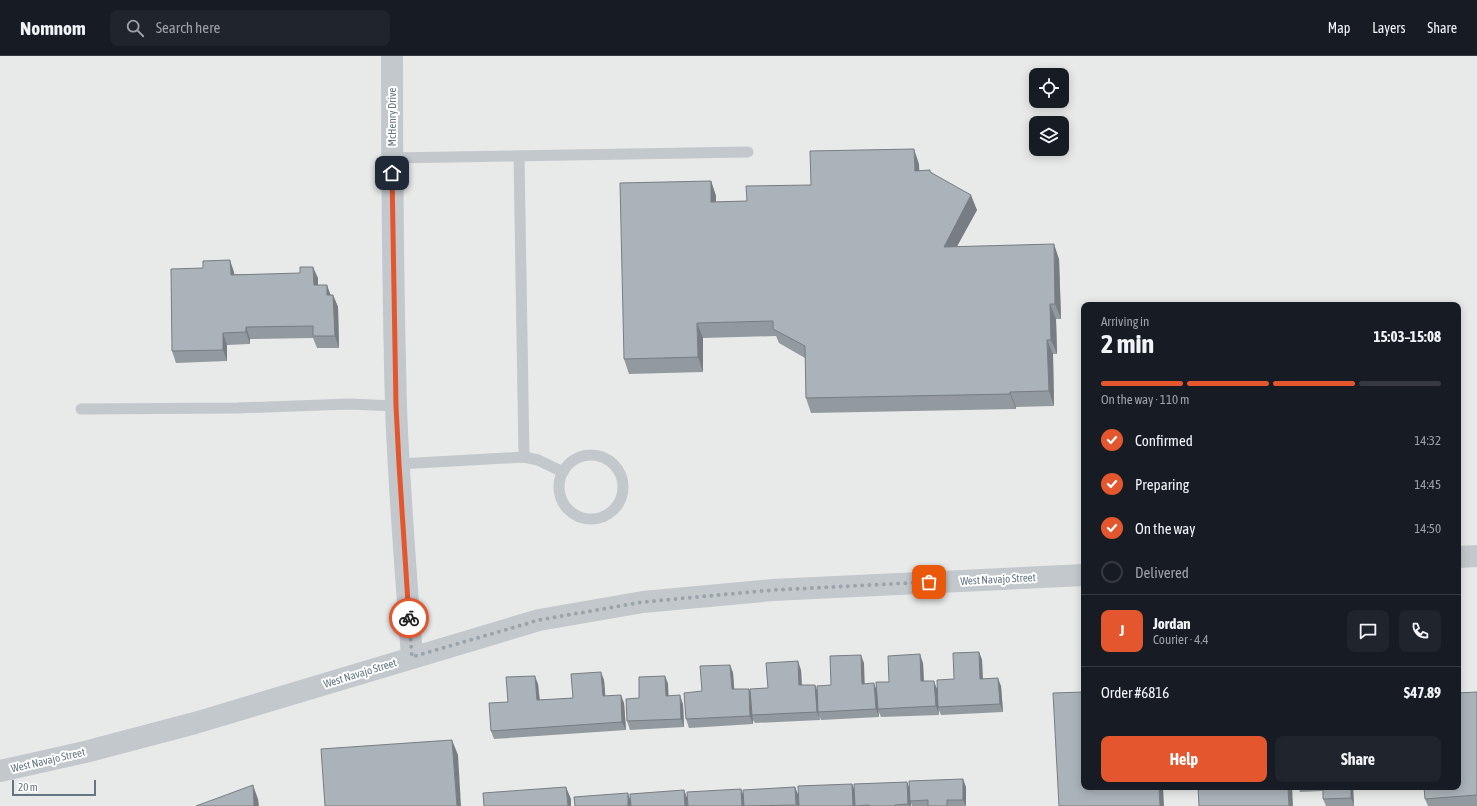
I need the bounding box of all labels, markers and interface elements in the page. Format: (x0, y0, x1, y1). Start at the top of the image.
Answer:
search box (110, 10, 390, 46)
text: Nomnom (20, 17, 86, 39)
icon: search (124, 17, 146, 39)
text: Search here (156, 19, 220, 36)
text: Map (1328, 20, 1350, 36)
text: Layers (1372, 20, 1405, 36)
text: Share (1427, 20, 1457, 36)
map controls (1029, 68, 1069, 156)
button: locate (1029, 68, 1069, 108)
street label: McHenry Drive (386, 88, 398, 146)
button: layers (1029, 116, 1069, 156)
pin (375, 156, 409, 190)
icon: home (381, 162, 403, 184)
text: Arriving in (1101, 314, 1149, 329)
text: 15:03–15:08 (1373, 328, 1441, 345)
text: 2 min (1101, 329, 1154, 359)
text: On the way · 110 m (1101, 392, 1189, 407)
icon: check (1101, 429, 1123, 451)
text: Confirmed (1135, 432, 1193, 449)
text: 14:32 (1414, 433, 1441, 448)
icon: check (1101, 473, 1123, 495)
text: Preparing (1135, 476, 1189, 493)
text: 14:45 (1414, 477, 1441, 492)
icon: check (1101, 517, 1123, 539)
text: On the way (1135, 520, 1196, 537)
text: 14:50 (1414, 521, 1441, 536)
text: Delivered (1135, 564, 1189, 581)
pin (912, 565, 946, 599)
icon: bag (918, 571, 940, 593)
street label: West Navajo Street (960, 571, 1036, 587)
courier (389, 598, 429, 638)
icon: bike (398, 607, 420, 629)
button: chat (1347, 610, 1389, 652)
button: phone (1399, 610, 1441, 652)
text: Jordan (1153, 615, 1191, 632)
text: J (1120, 622, 1124, 639)
text: Courier · 4.4 (1153, 632, 1209, 647)
street label: West Navajo Street (322, 656, 398, 690)
text: Order #6816 (1101, 684, 1169, 701)
text: $47.89 (1404, 684, 1441, 701)
button: Help (1101, 736, 1267, 782)
button: Share (1275, 736, 1441, 782)
street label: West Navajo Street (10, 746, 86, 774)
scale bar (12, 778, 96, 797)
text: 20 m (18, 781, 38, 793)

